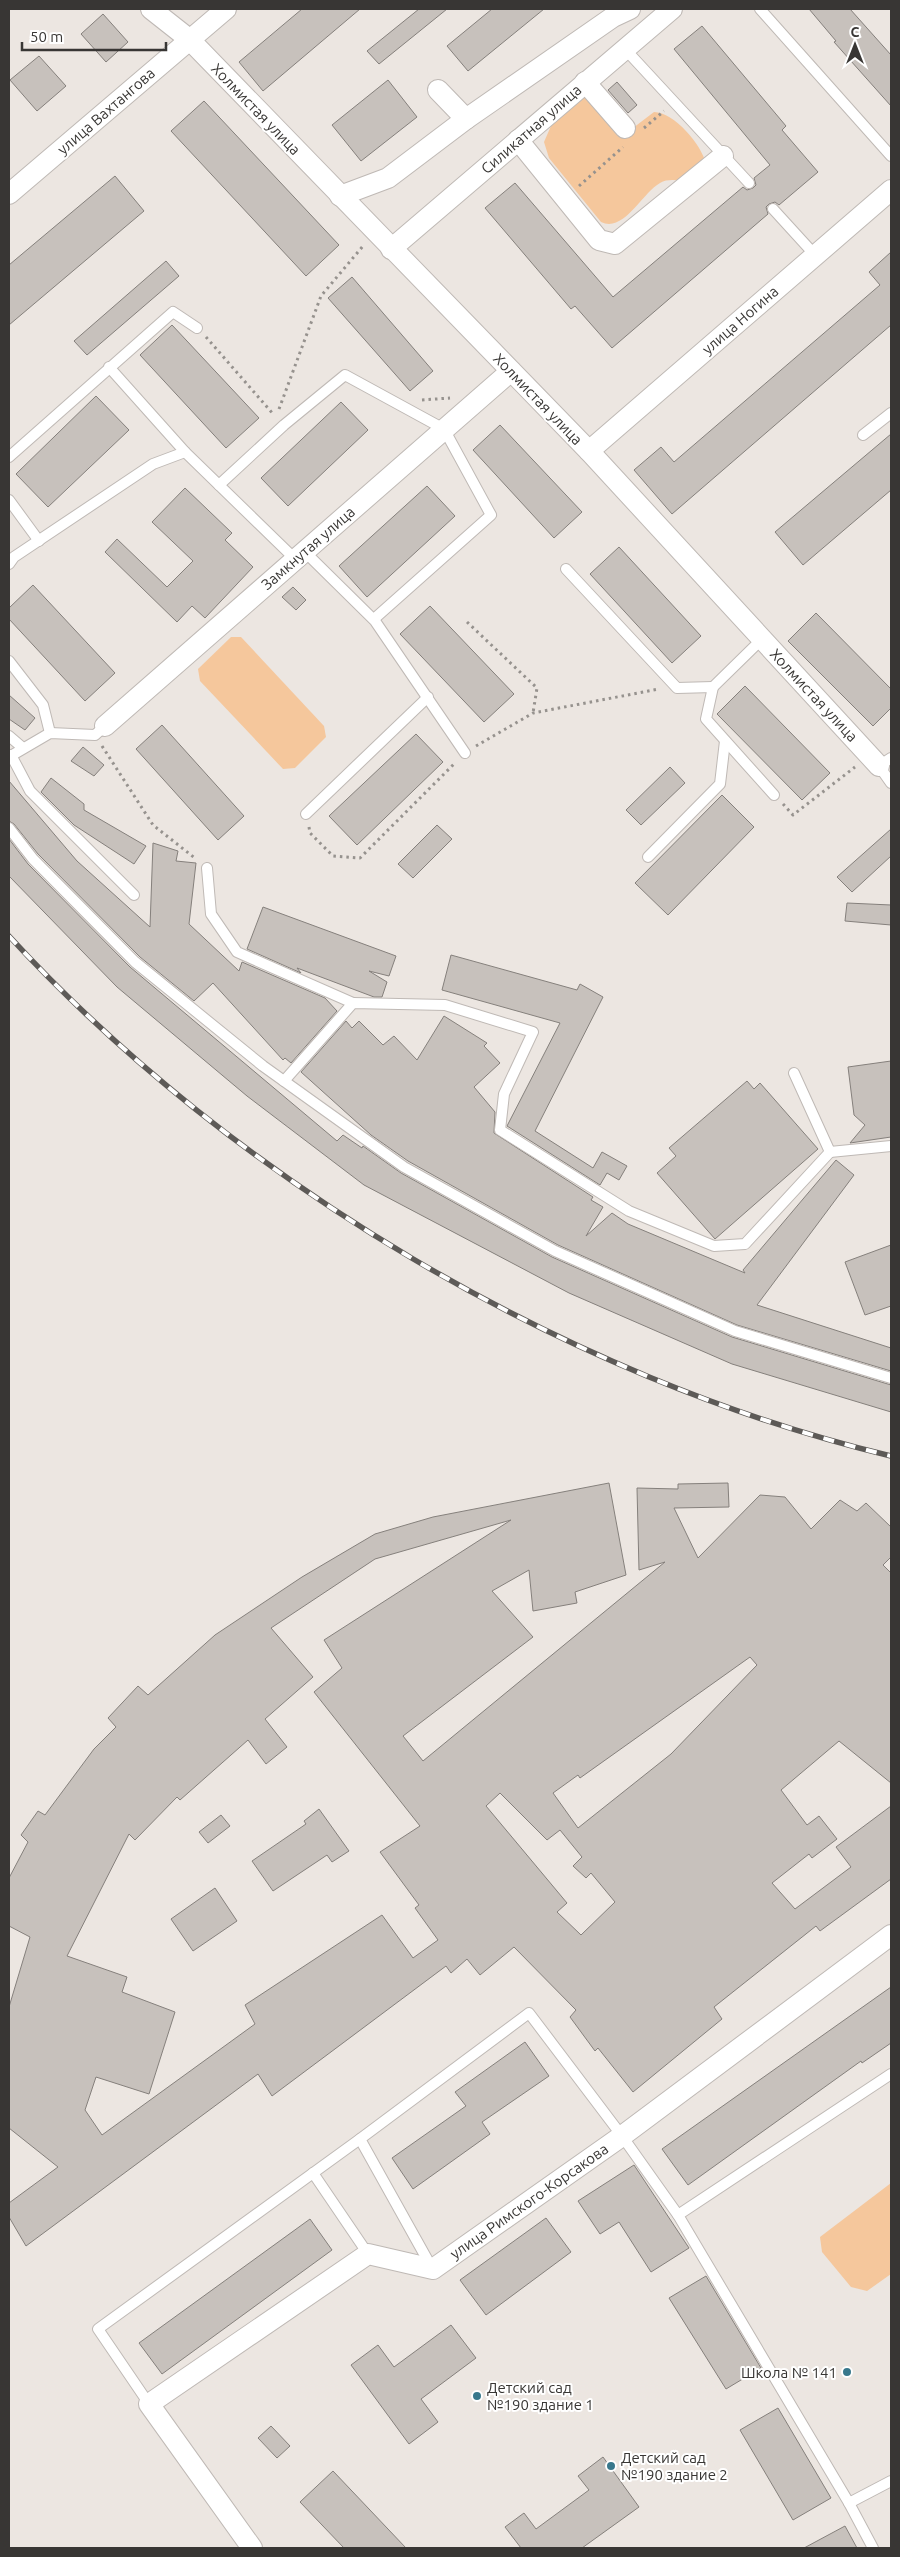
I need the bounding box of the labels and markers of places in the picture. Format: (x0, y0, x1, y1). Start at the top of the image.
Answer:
place label: Школа № 141 (741, 2364, 837, 2381)
marker: Школа № 141 (841, 2366, 853, 2378)
place label: Детский сад №190 здание 1 (487, 2379, 594, 2413)
marker: Детский сад №190 здание 1 (471, 2390, 483, 2402)
place label: Детский сад №190 здание 2 (621, 2449, 728, 2483)
marker: Детский сад №190 здание 2 (605, 2460, 617, 2472)

